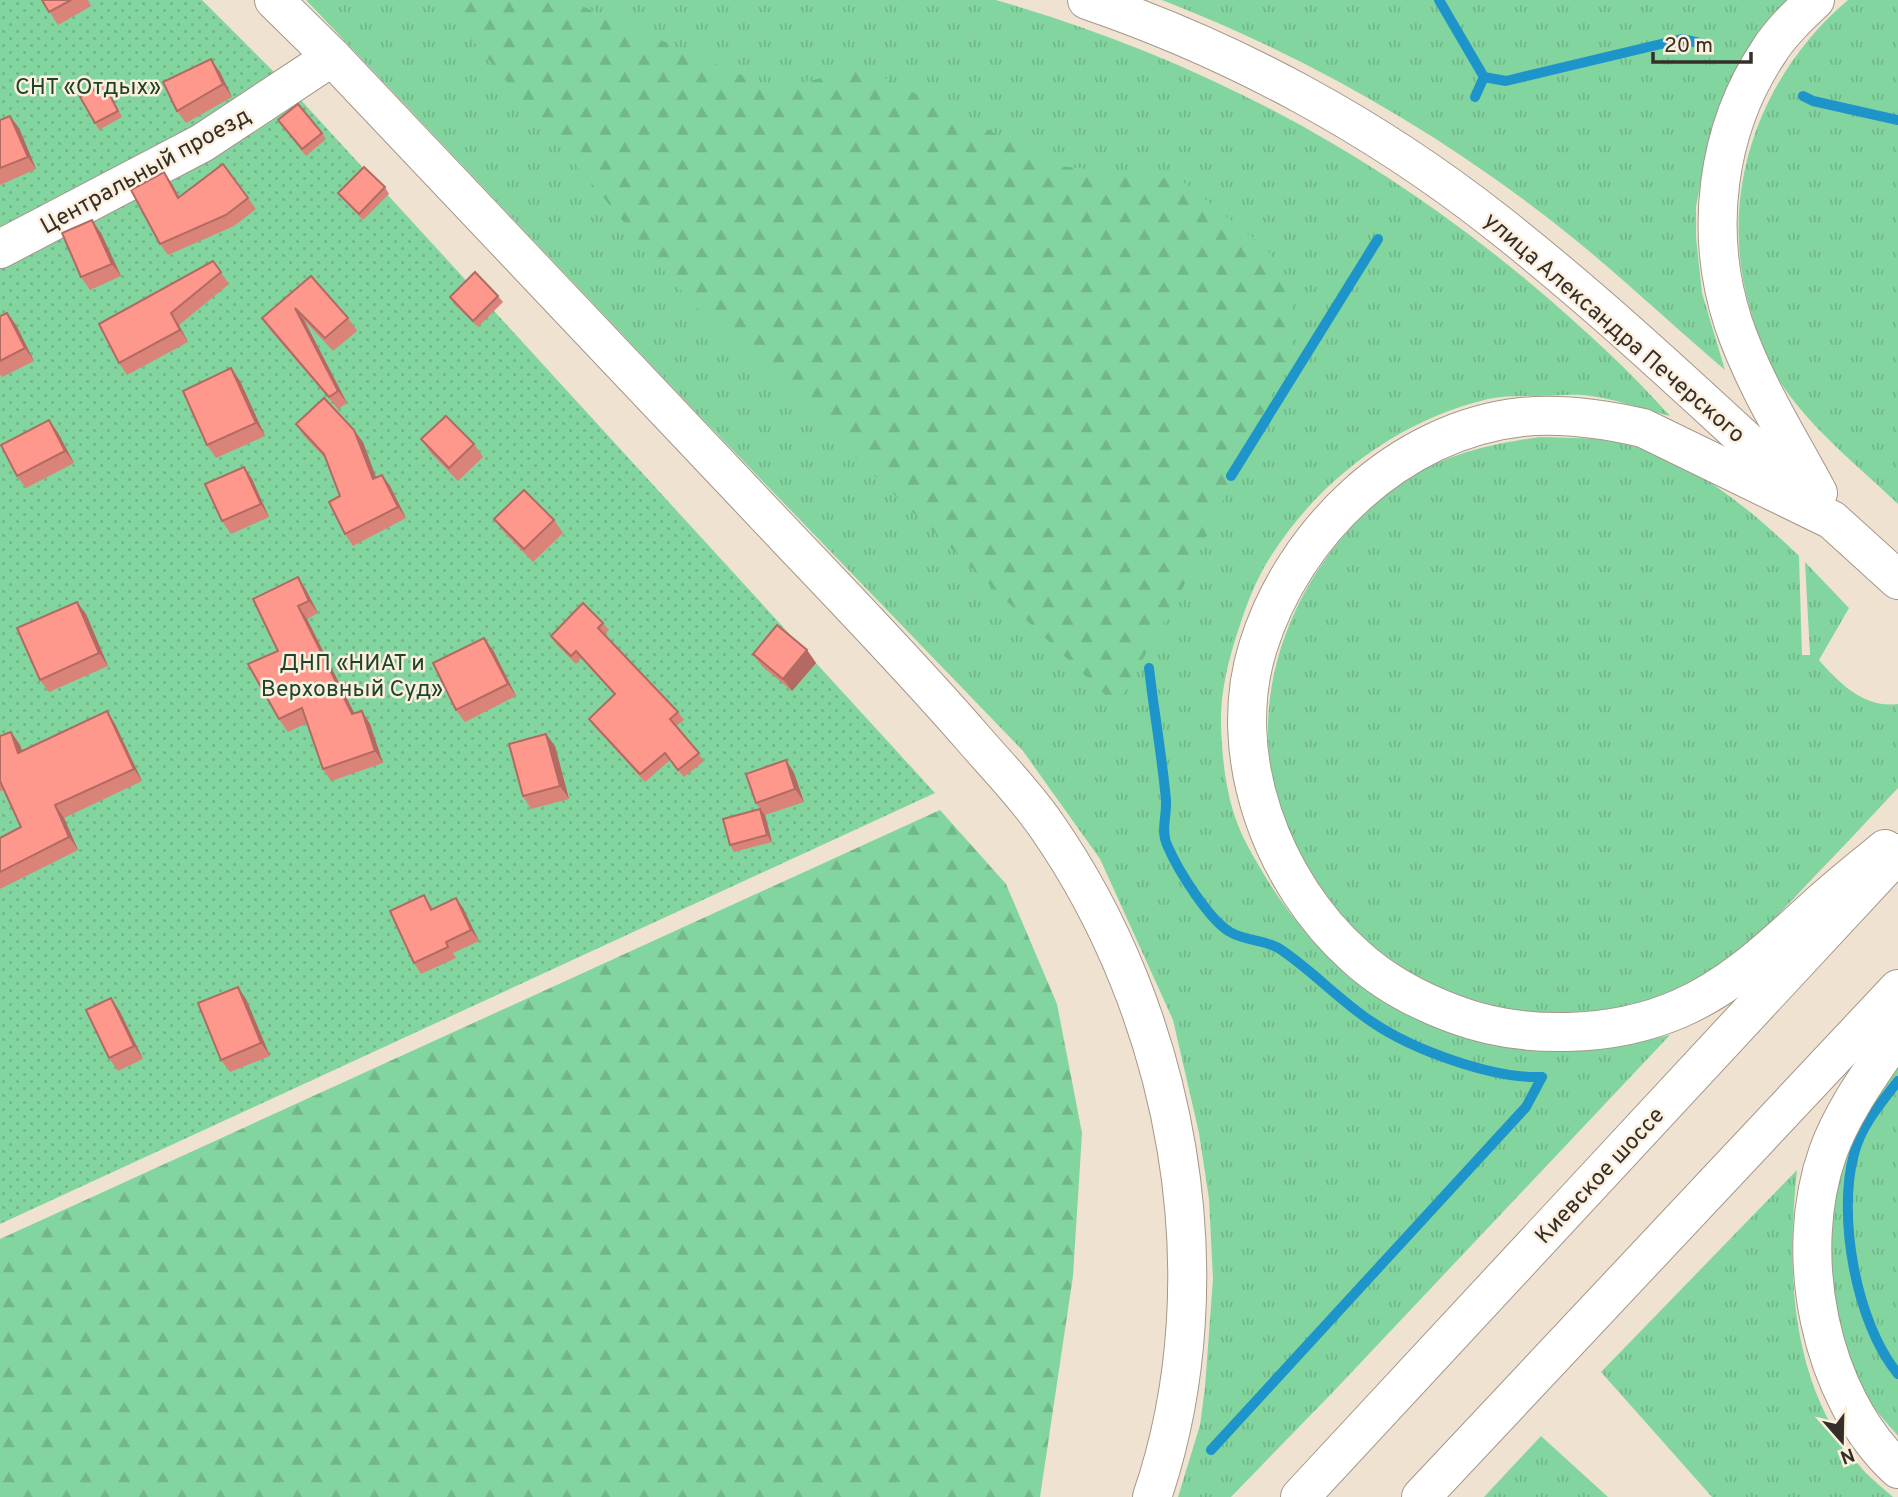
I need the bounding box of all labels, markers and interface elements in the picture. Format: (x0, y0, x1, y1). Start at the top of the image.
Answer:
scale bar (1653, 21, 1751, 65)
text: 20 m (1664, 33, 1713, 60)
park label: СНТ «Отдых» (15, 74, 161, 103)
street label: Центральный проезд (36, 102, 256, 242)
street label: улица Александра Печерского (1477, 207, 1750, 450)
park label: ДНП «НИАТ и Верховный Суд» (261, 650, 443, 705)
street label: Киевское шоссе (1530, 1102, 1672, 1251)
north arrow (1807, 1406, 1877, 1476)
text: N (1837, 1441, 1858, 1469)

